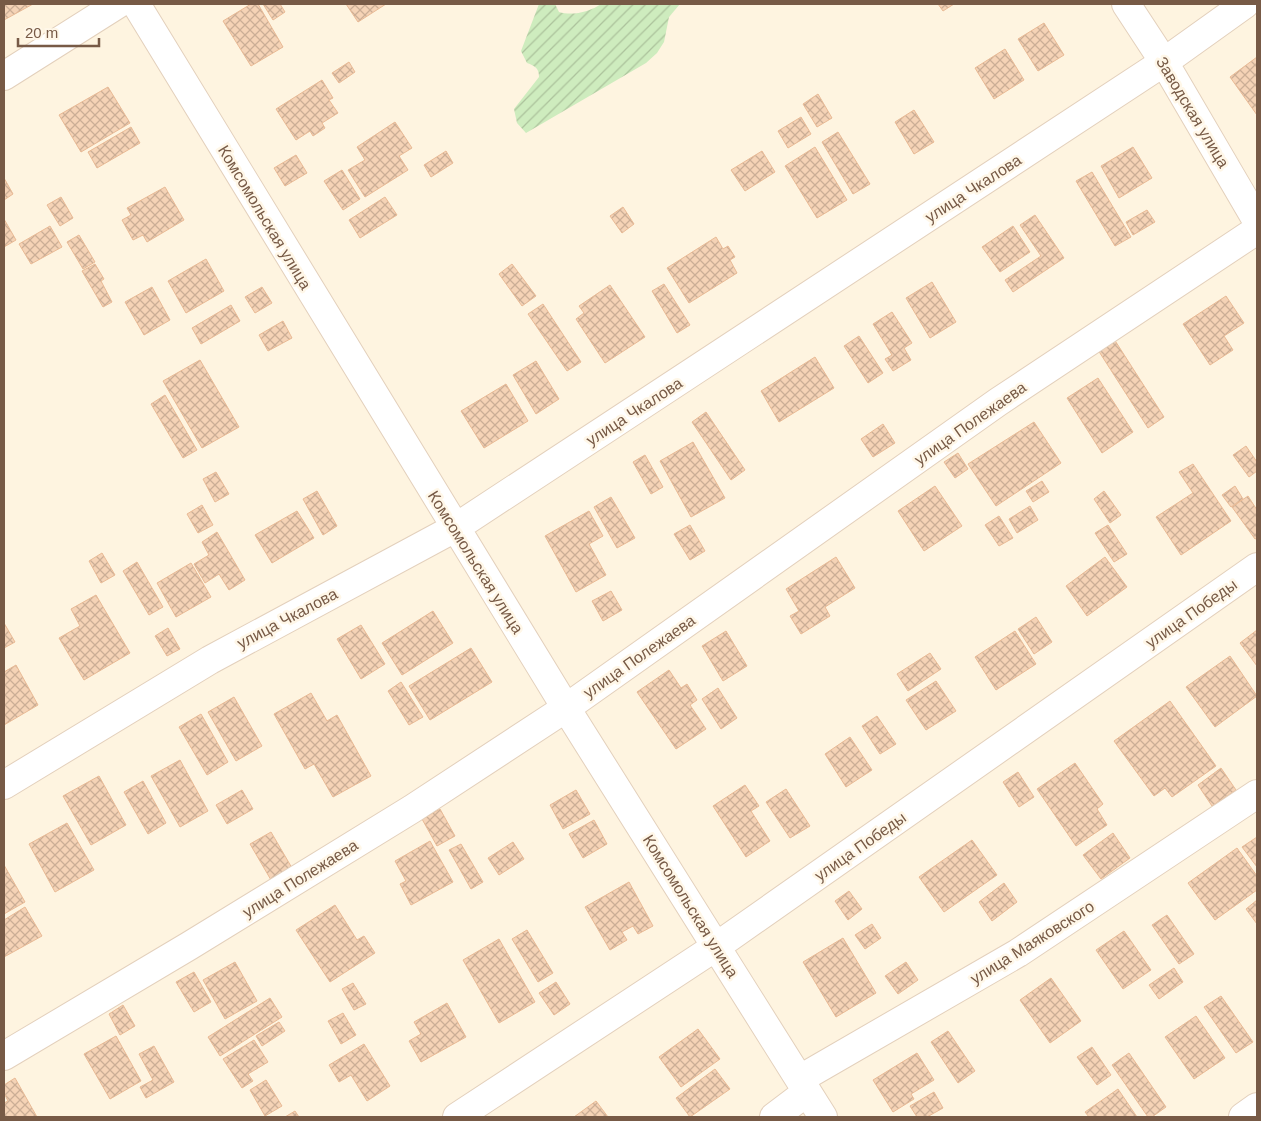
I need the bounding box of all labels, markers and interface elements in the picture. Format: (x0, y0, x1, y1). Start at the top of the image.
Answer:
scale bar (18, 15, 99, 47)
text: 20 m (25, 24, 58, 41)
street label: Заводская улица (1153, 54, 1232, 171)
street label: Комсомольская улица (215, 142, 314, 292)
street label: улица Чкалова (922, 151, 1025, 226)
street label: улица Чкалова (583, 374, 686, 449)
street label: улица Полежаева (911, 378, 1029, 468)
street label: Комсомольская улица (425, 488, 527, 637)
street label: улица Победы (1143, 576, 1240, 651)
street label: улица Чкалова (234, 585, 340, 652)
street label: улица Полежаева (580, 611, 698, 701)
street label: улица Победы (812, 809, 909, 884)
street label: Комсомольская улица (640, 832, 742, 981)
street label: улица Полежаева (240, 836, 361, 921)
street label: улица Маяковского (967, 897, 1097, 987)

